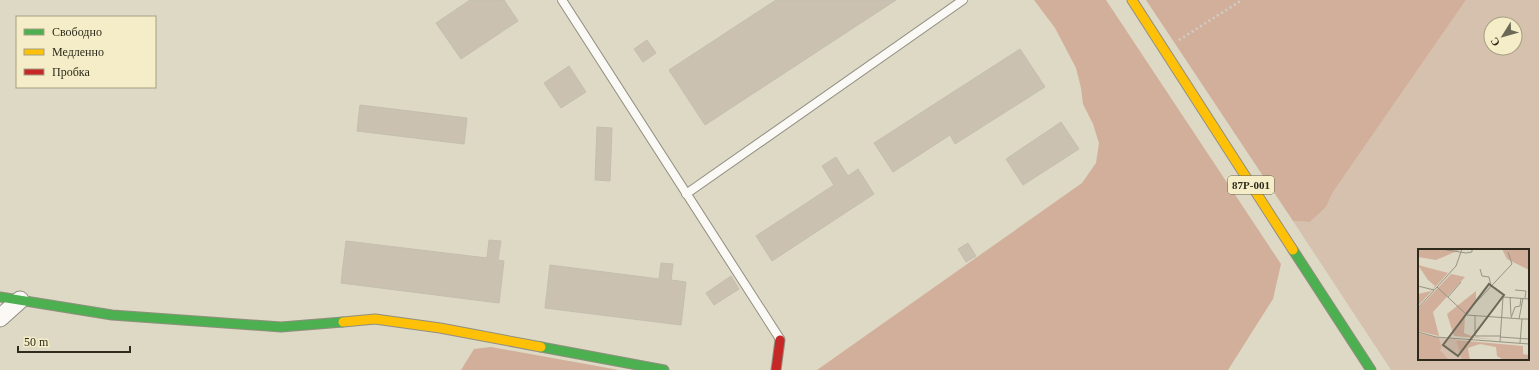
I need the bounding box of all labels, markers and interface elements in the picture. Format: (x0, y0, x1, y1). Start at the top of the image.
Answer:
legend (16, 16, 156, 88)
north arrow (1483, 16, 1523, 56)
text: Свободно (52, 25, 102, 39)
text: С (1488, 35, 1502, 49)
text: Медленно (52, 45, 104, 59)
text: Пробка (52, 65, 90, 79)
road number: 87Р-001 (1228, 176, 1274, 194)
inset map (1418, 249, 1529, 360)
scale bar (18, 328, 130, 354)
text: 50 m (24, 335, 49, 349)

